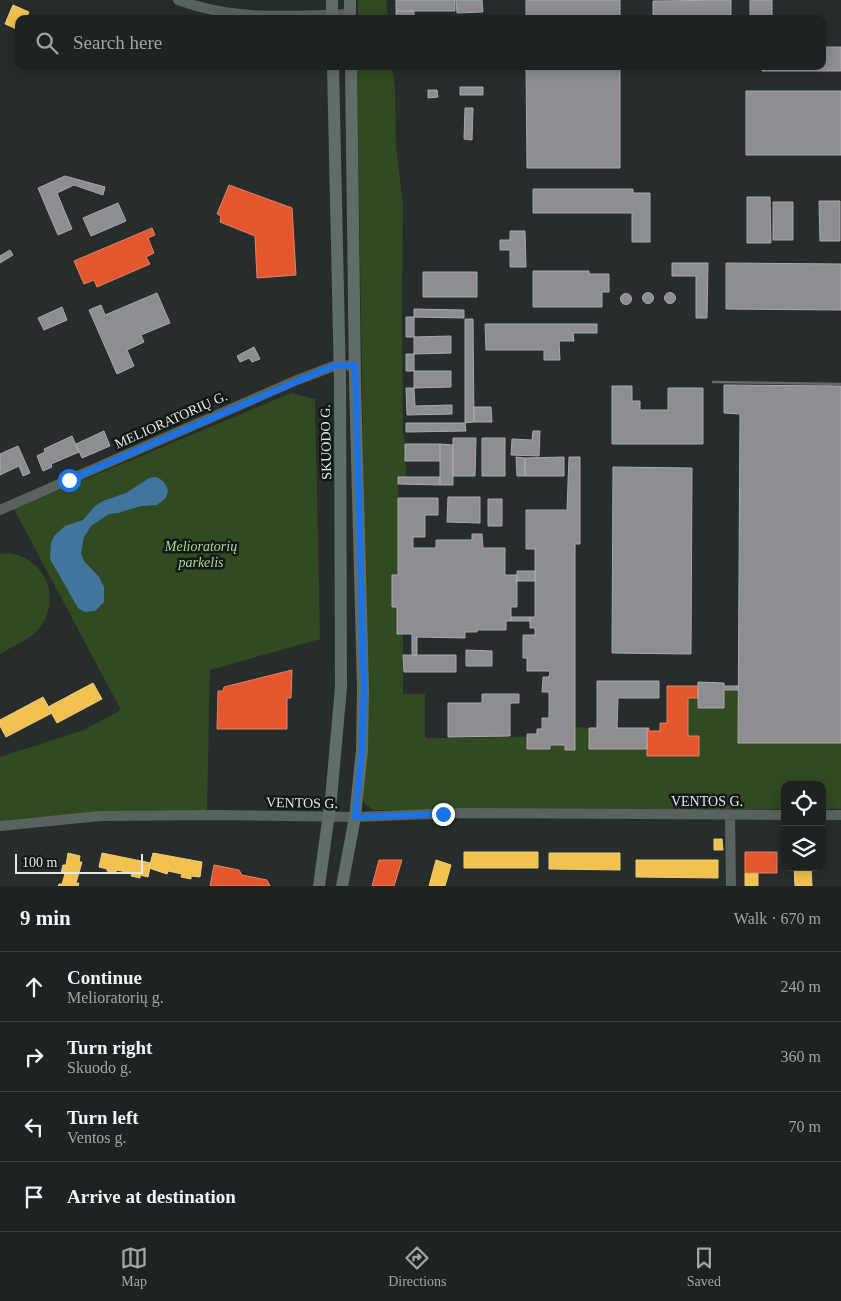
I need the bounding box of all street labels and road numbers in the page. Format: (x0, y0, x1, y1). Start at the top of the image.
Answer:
street label: MELIORATORIŲ G. (112, 388, 230, 452)
street label: SKUODO G. (318, 404, 334, 480)
street label: VENTOS G. (671, 794, 743, 809)
street label: VENTOS G. (266, 795, 338, 811)

